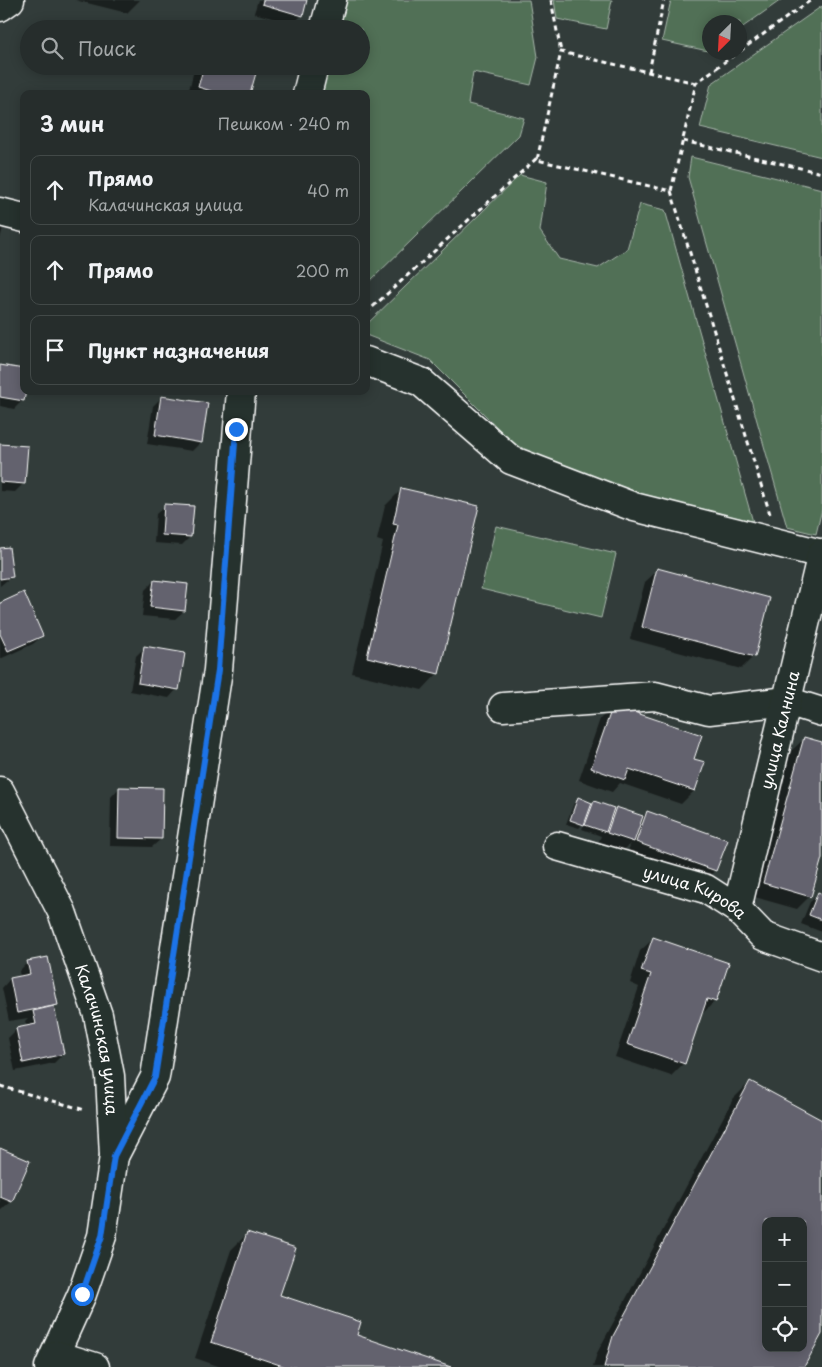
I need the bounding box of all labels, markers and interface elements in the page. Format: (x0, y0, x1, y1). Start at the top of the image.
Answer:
north arrow (702, 15, 747, 60)
search box (20, 20, 370, 75)
icon: search (38, 34, 66, 62)
text: Поиск (78, 34, 136, 62)
text: 3 мин (40, 107, 104, 139)
text: Пешком · 240 m (218, 111, 350, 135)
text: Прямо (88, 164, 153, 192)
icon: ahead (41, 176, 69, 204)
text: 40 m (307, 178, 349, 202)
text: Калачинская улица (88, 192, 243, 216)
icon: ahead (41, 256, 69, 284)
text: Прямо (88, 256, 153, 284)
text: 200 m (296, 258, 349, 282)
icon: arrive (41, 336, 69, 364)
text: Пункт назначения (88, 336, 269, 364)
route end (225, 418, 248, 441)
street label: улица Калнина (753, 668, 805, 792)
street label: улица Кирова (641, 859, 753, 924)
street label: Калачинская улица (70, 960, 125, 1116)
map controls (762, 1217, 807, 1352)
button: + (762, 1217, 807, 1262)
button: − (762, 1262, 807, 1307)
route start (71, 1283, 94, 1306)
button: locate (762, 1307, 807, 1352)

